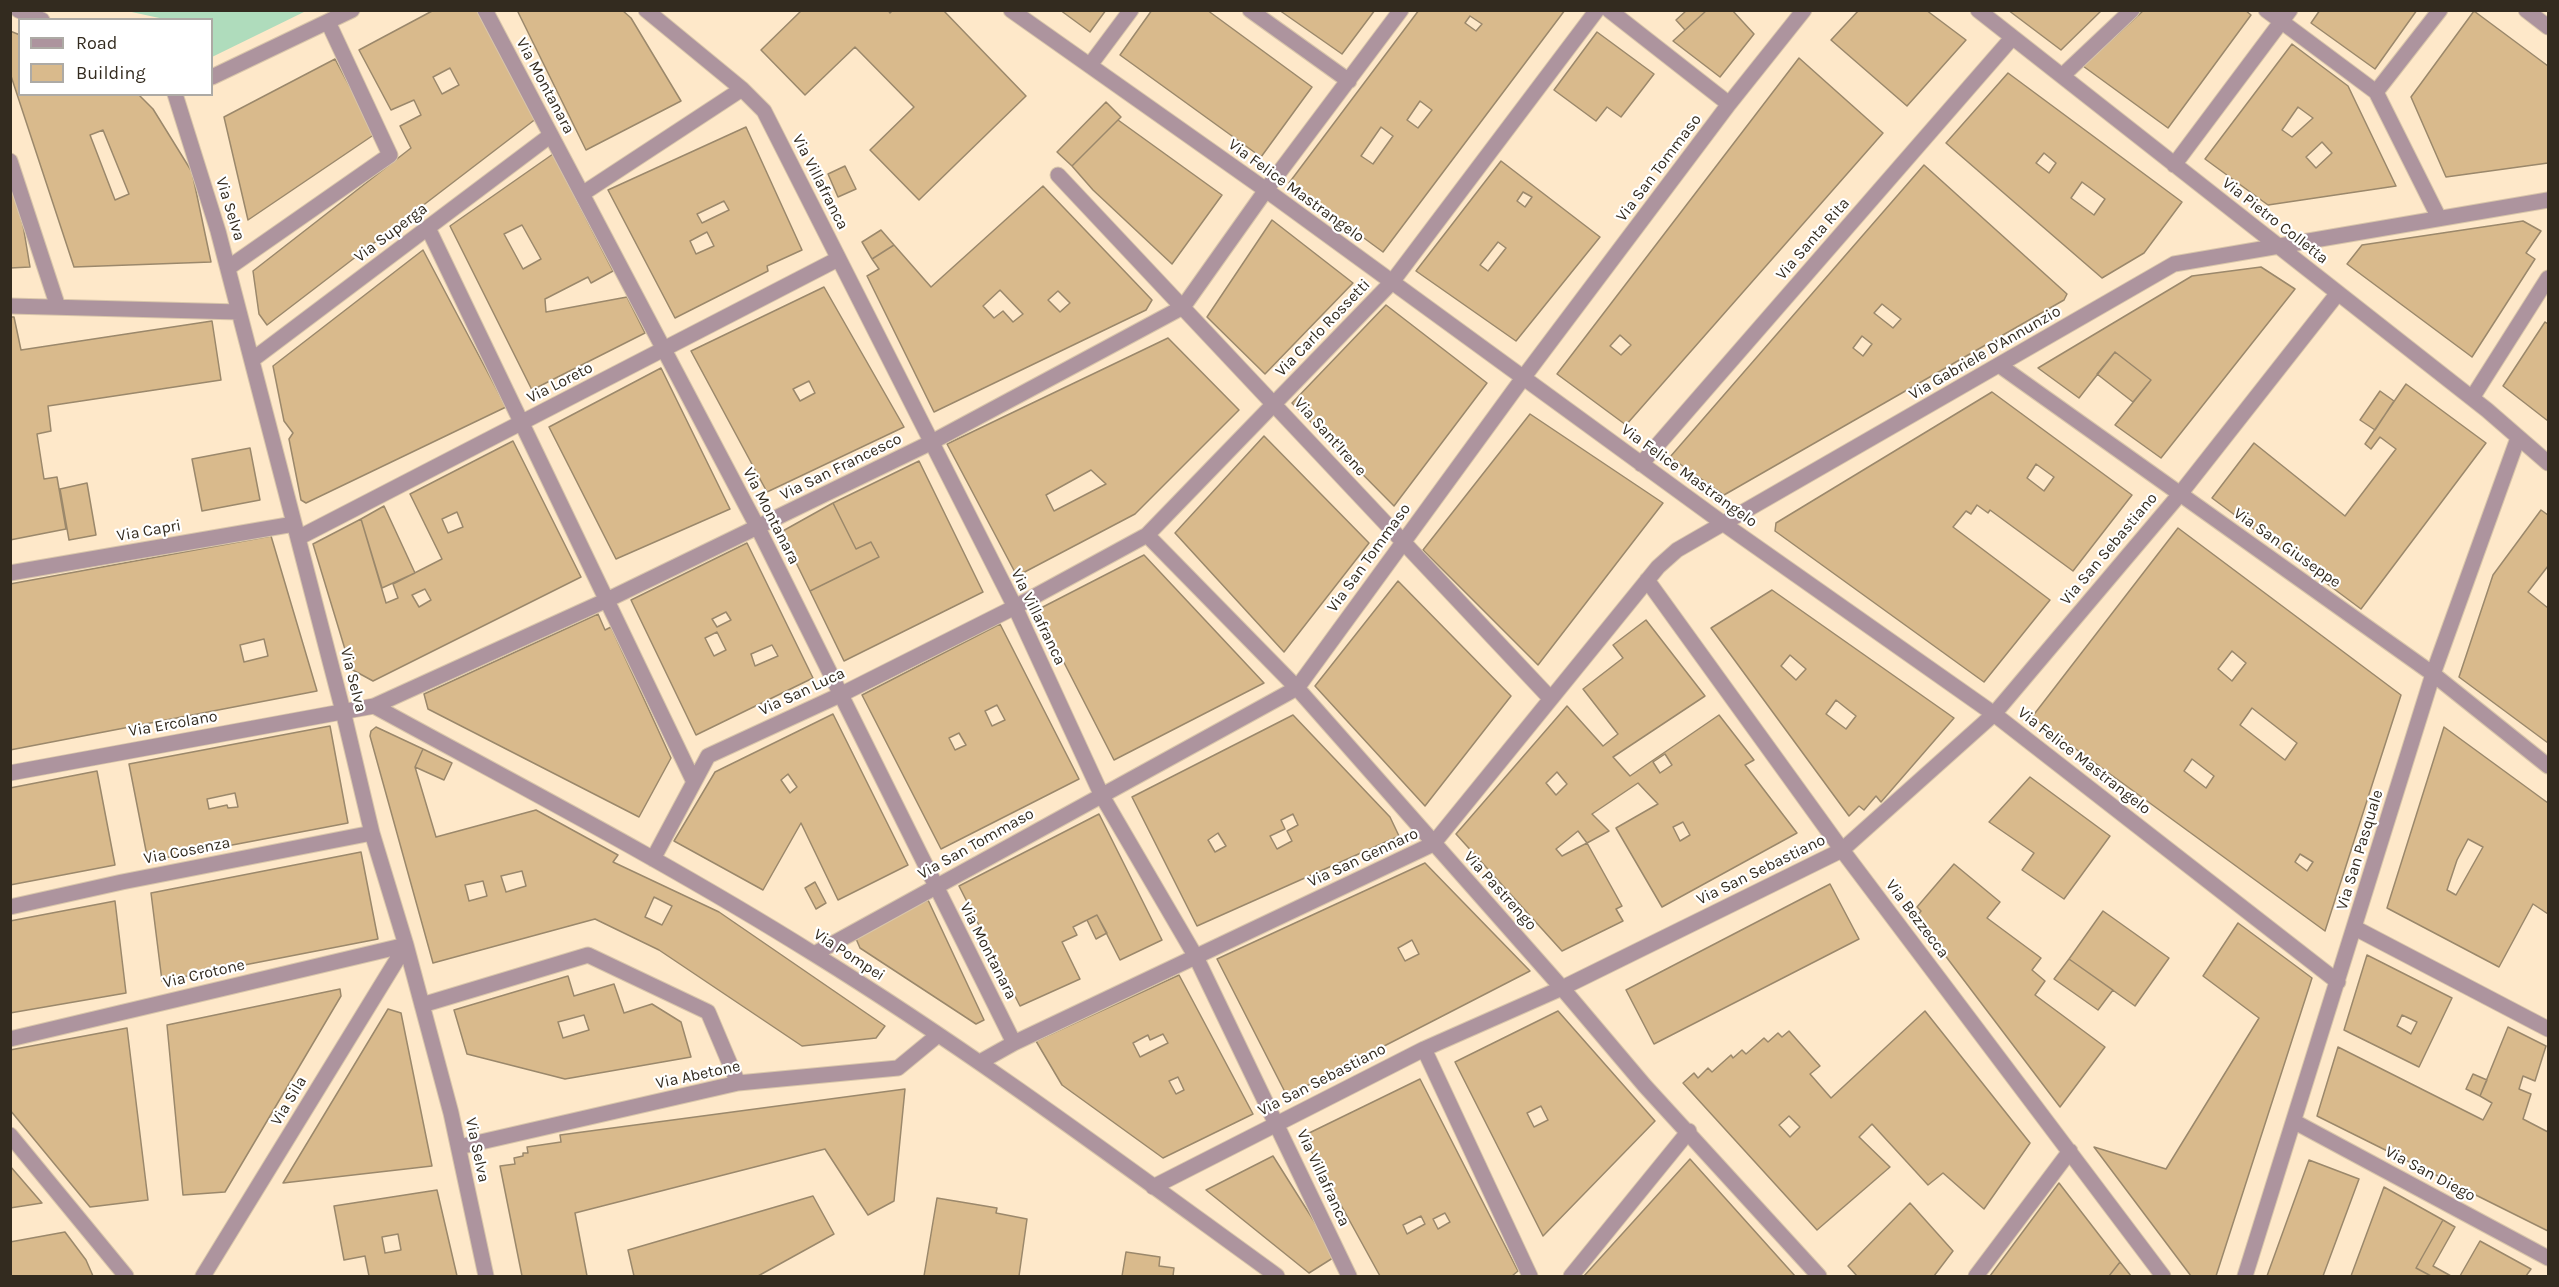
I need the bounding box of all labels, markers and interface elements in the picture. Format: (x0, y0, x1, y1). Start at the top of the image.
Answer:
legend (18, 18, 213, 96)
text: Road (76, 32, 117, 54)
street label: Via Montanara (512, 35, 578, 137)
text: Building (76, 62, 146, 84)
street label: Via San Tommaso (1612, 110, 1706, 226)
street label: Via Villafranca (788, 131, 852, 233)
street label: Via Felice Mastrangelo (1224, 135, 1368, 247)
street label: Via Pietro Colletta (2218, 174, 2332, 268)
street label: Via Selva (211, 175, 249, 243)
street label: Via Santa Rita (1772, 194, 1854, 284)
street label: Via Superga (351, 199, 431, 267)
street label: Via Carlo Rossetti (1272, 275, 1374, 381)
street label: Via Gabriele D'Annunzio (1906, 302, 2064, 404)
street label: Via Loreto (524, 358, 596, 408)
street label: Via Sant'Irene (1290, 394, 1370, 480)
street label: Via Felice Mastrangelo (1617, 420, 1761, 532)
street label: Via San Francesco (777, 429, 905, 505)
street label: Via Montanara (738, 464, 804, 568)
street label: Via San Sebastiano (2056, 489, 2162, 609)
street label: Via San Tommaso (1323, 500, 1415, 616)
street label: Via San Giuseppe (2230, 504, 2344, 592)
street label: Via Capri (115, 516, 183, 546)
street label: Via Villafranca (1006, 566, 1070, 668)
street label: Via Selva (336, 646, 370, 714)
street label: Via San Luca (756, 664, 848, 720)
street label: Via Felice Mastrangelo (2014, 703, 2154, 819)
street label: Via Ercolano (127, 707, 219, 741)
street label: Via San Pasquale (2333, 787, 2387, 913)
street label: Via San Tommaso (915, 804, 1037, 884)
street label: Via San Gennaro (1305, 824, 1421, 892)
street label: Via San Sebastiano (1693, 830, 1829, 910)
street label: Via Cosenza (142, 833, 232, 869)
street label: Via Pastrengo (1459, 847, 1541, 935)
street label: Via Bezzecca (1881, 876, 1953, 962)
street label: Via Montanara (955, 899, 1021, 1003)
street label: Via Pompei (810, 925, 888, 985)
street label: Via Crotone (161, 955, 247, 993)
street label: Via San Sebastiano (1255, 1039, 1389, 1121)
street label: Via Abetone (654, 1057, 742, 1093)
street label: Via Sila (267, 1073, 311, 1129)
street label: Via Selva (461, 1116, 493, 1184)
street label: Via Villafranca (1292, 1126, 1354, 1230)
street label: Via San Diego (2382, 1142, 2478, 1206)

